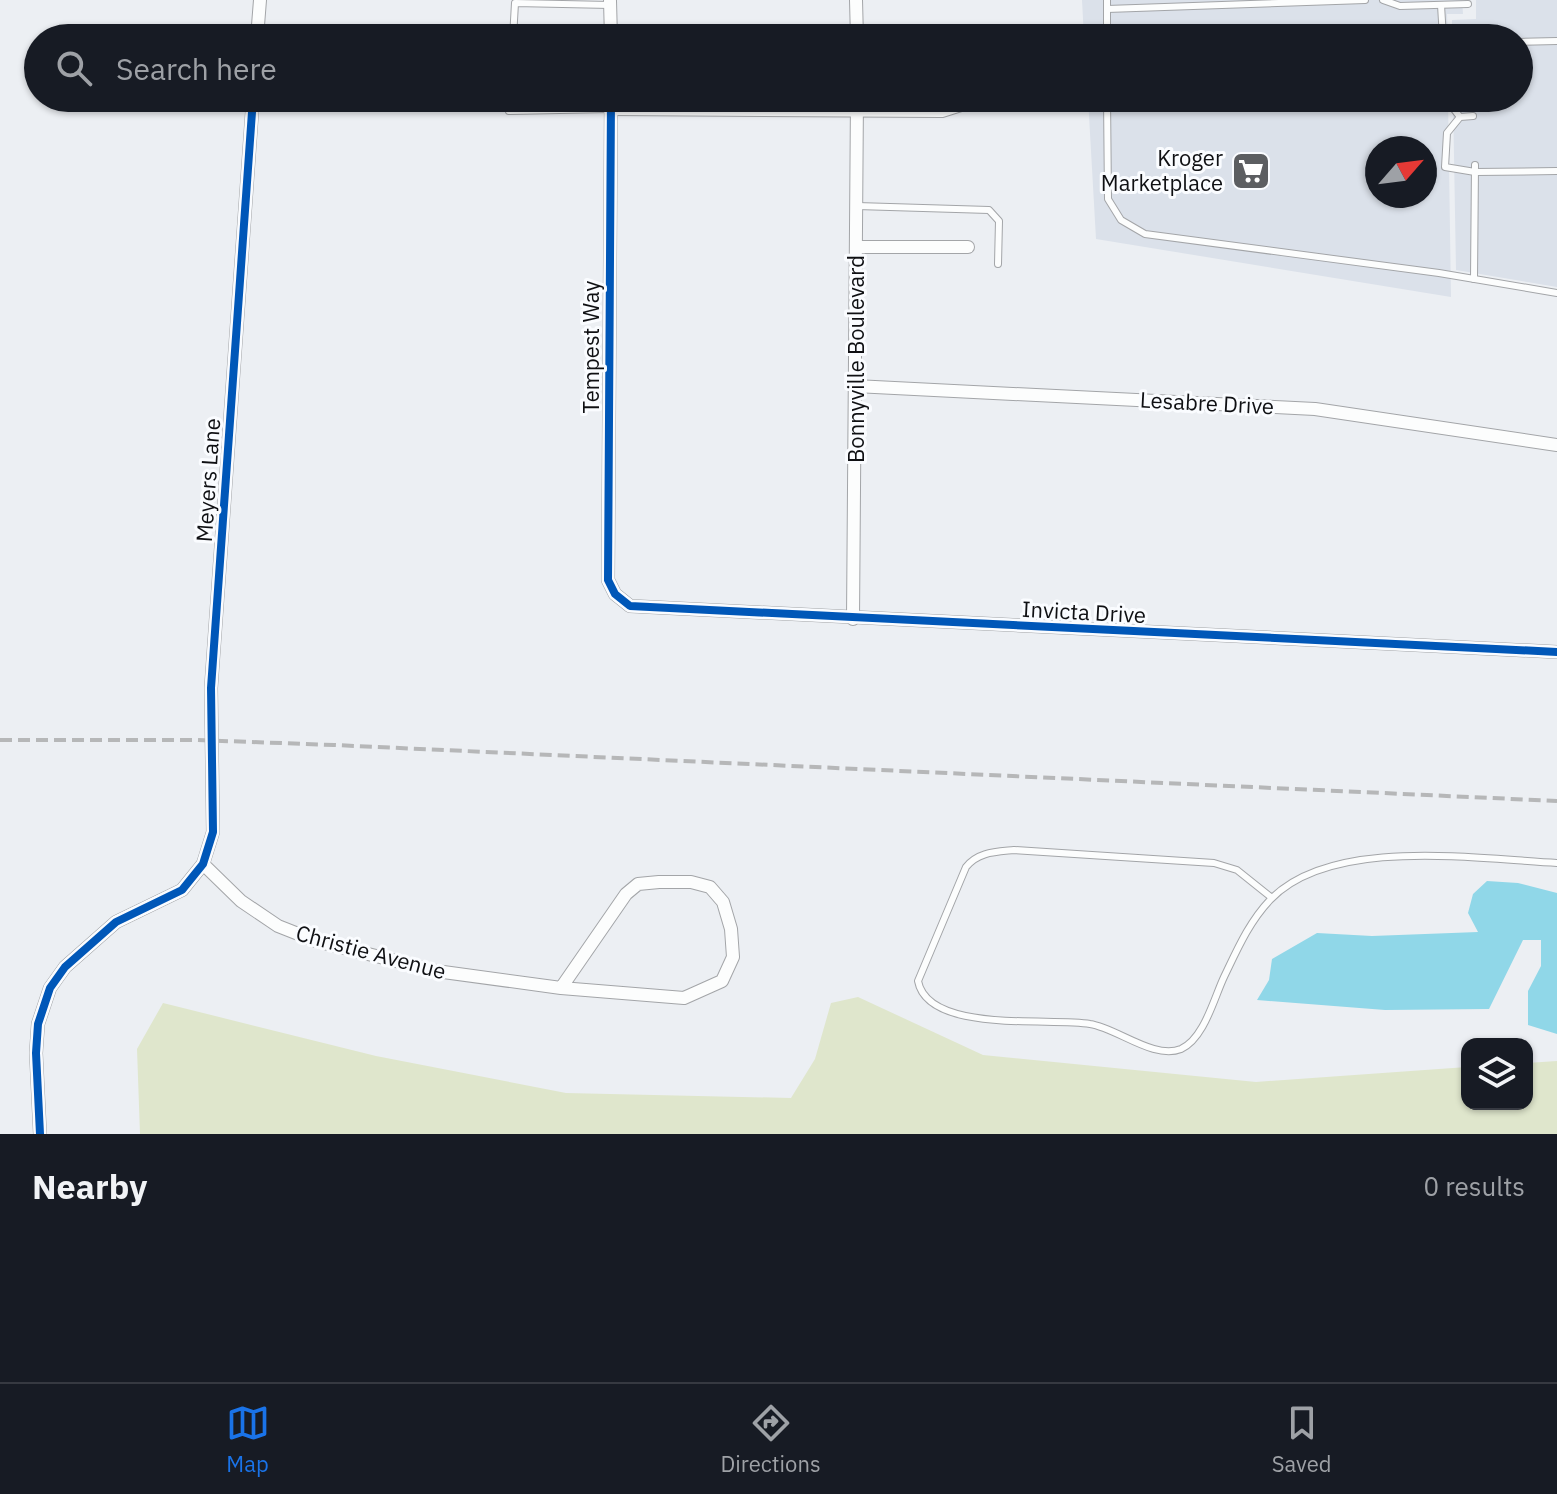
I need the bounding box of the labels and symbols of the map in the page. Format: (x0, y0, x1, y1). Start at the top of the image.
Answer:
north arrow (1365, 136, 1437, 208)
place label: Kroger Marketplace (1101, 143, 1223, 197)
supermarket icon: Kroger Marketplace (1230, 150, 1272, 192)
street label: Bonnyville Boulevard (841, 255, 870, 463)
street label: Tempest Way (576, 281, 605, 413)
street label: Lesabre Drive (1139, 385, 1275, 420)
street label: Meyers Lane (189, 417, 226, 543)
street label: Invicta Drive (1021, 594, 1147, 629)
street label: Christie Avenue (293, 918, 449, 985)

